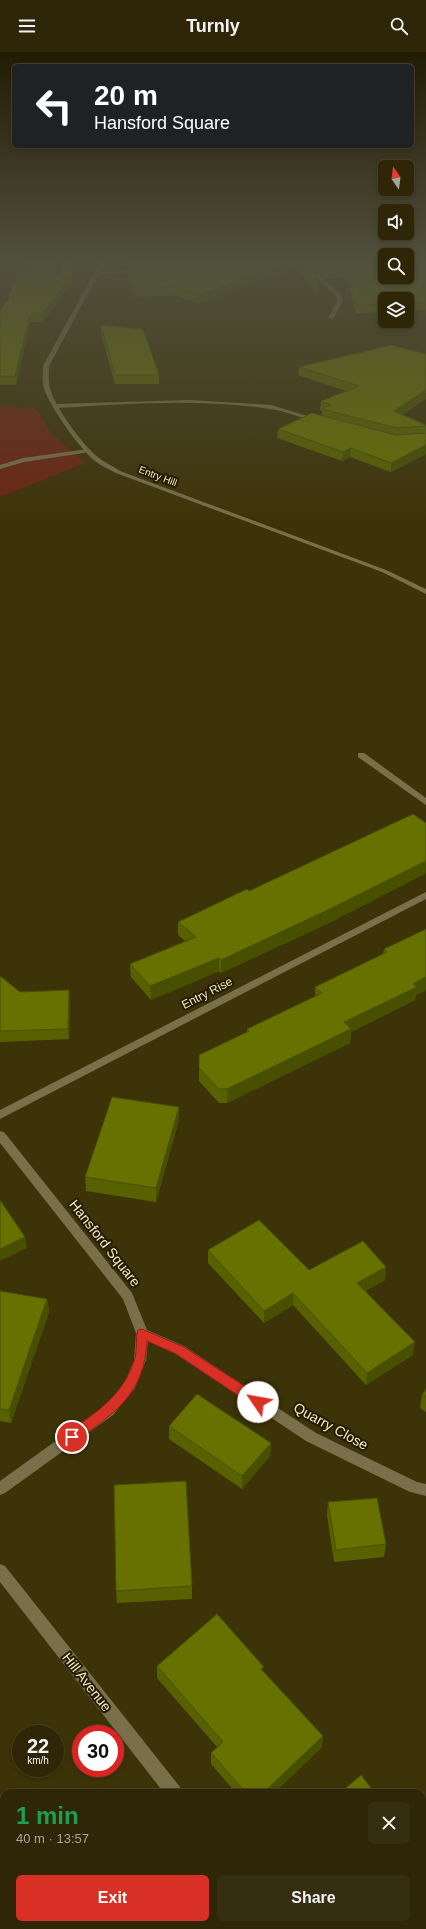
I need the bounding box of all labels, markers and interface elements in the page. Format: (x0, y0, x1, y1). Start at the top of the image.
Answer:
icon: menu (16, 15, 38, 37)
icon: search (388, 15, 410, 37)
text: Turnly (186, 16, 240, 36)
icon: left (28, 80, 80, 132)
text: 20 m (94, 80, 158, 111)
text: Hansford Square (94, 113, 230, 133)
north arrow (378, 160, 414, 196)
map controls (378, 160, 414, 328)
button: sound (378, 204, 414, 240)
button: search (378, 248, 414, 284)
button: layers (378, 292, 414, 328)
street label: Entry Hill (137, 464, 179, 488)
street label: Entry Rise (179, 974, 235, 1012)
street label: Hansford Square (66, 1196, 144, 1290)
position arrow (237, 1381, 279, 1423)
street label: Quarry Close (291, 1399, 371, 1453)
pin (55, 1420, 89, 1454)
icon: arrive (61, 1426, 83, 1448)
street label: Hill Avenue (59, 1650, 115, 1715)
speed limit sign: 30 (72, 1725, 124, 1777)
text: 22 (27, 1735, 49, 1757)
text: km/h (27, 1755, 49, 1766)
text: 1 min (16, 1802, 79, 1829)
button: close (368, 1802, 410, 1844)
text: 40 m · 13:57 (16, 1831, 89, 1846)
button: Exit (16, 1875, 209, 1921)
button: Share (217, 1875, 410, 1921)

